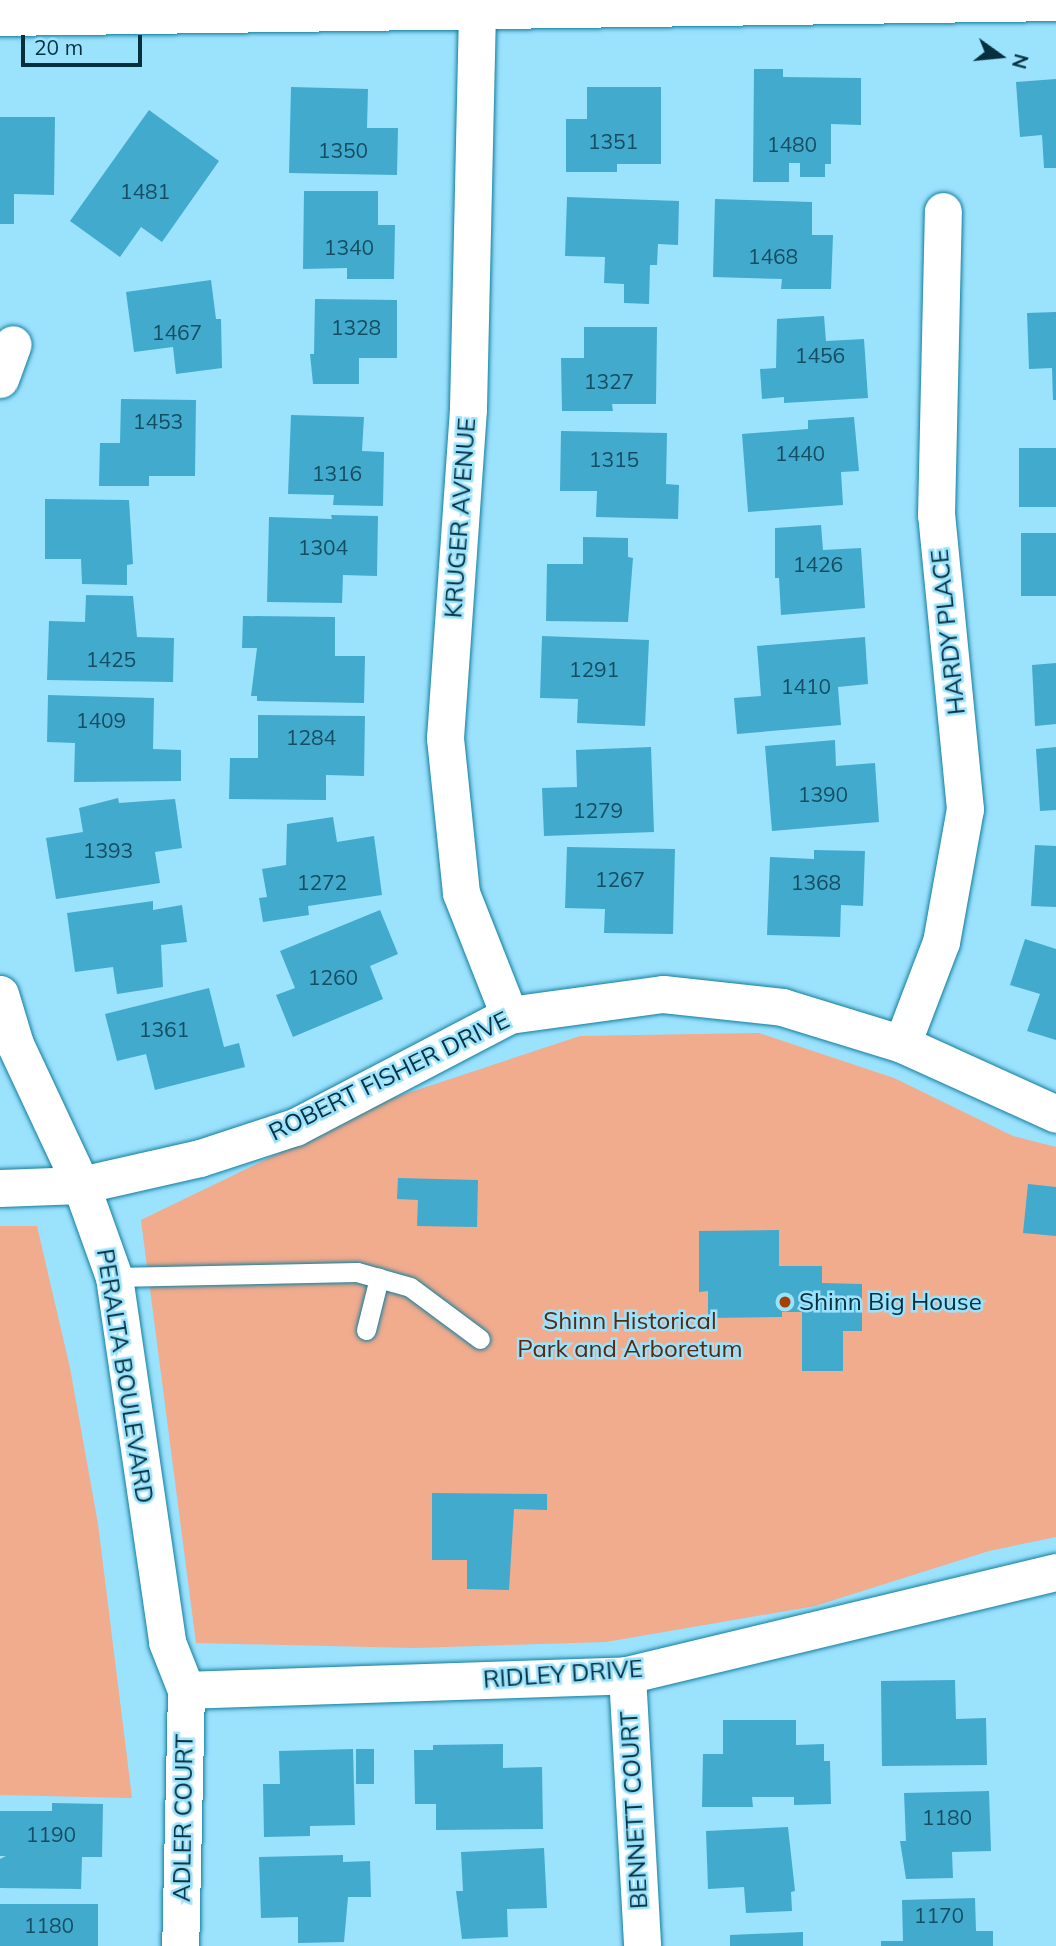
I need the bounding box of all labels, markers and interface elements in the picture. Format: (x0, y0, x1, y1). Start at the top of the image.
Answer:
scale bar (24, 21, 145, 65)
north arrow (965, 21, 1035, 91)
text: 20 m (34, 34, 83, 60)
text: N (1007, 51, 1034, 71)
house number: 1351 (588, 128, 638, 154)
house number: 1480 (767, 131, 817, 157)
house number: 1350 (318, 137, 368, 163)
house number: 1481 (120, 178, 170, 204)
house number: 1340 (324, 234, 374, 260)
house number: 1468 (748, 243, 798, 269)
house number: 1328 (331, 314, 381, 340)
house number: 1467 (152, 319, 202, 345)
house number: 1456 (795, 342, 845, 368)
house number: 1327 (584, 368, 634, 394)
house number: 1453 (133, 408, 183, 434)
street label: KRUGER AVENUE (439, 417, 481, 619)
house number: 1440 (775, 440, 825, 466)
house number: 1315 (589, 446, 639, 472)
house number: 1316 (312, 460, 362, 486)
house number: 1304 (298, 534, 348, 560)
street label: HARDY PLACE (925, 548, 971, 716)
house number: 1426 (793, 551, 843, 577)
house number: 1425 (86, 646, 136, 672)
house number: 1291 (569, 656, 619, 682)
house number: 1410 (781, 673, 831, 699)
house number: 1409 (76, 707, 126, 733)
house number: 1284 (286, 724, 336, 750)
house number: 1390 (798, 781, 848, 807)
house number: 1279 (573, 797, 623, 823)
house number: 1393 (83, 837, 133, 863)
house number: 1267 (595, 866, 645, 892)
house number: 1272 (297, 869, 347, 895)
house number: 1368 (791, 869, 841, 895)
house number: 1260 (308, 964, 358, 990)
street label: ROBERT FISHER DRIVE (264, 1005, 514, 1147)
house number: 1361 (139, 1016, 189, 1042)
street label: PERALTA BOULEVARD (91, 1247, 159, 1505)
place label: Shinn Big House (799, 1288, 982, 1316)
marker: Shinn Big House (777, 1294, 793, 1310)
park label: Shinn Historical Park and Arboretum (517, 1307, 743, 1363)
street label: RIDLEY DRIVE (482, 1654, 644, 1694)
street label: BENNETT COURT (614, 1710, 654, 1910)
street label: ADLER COURT (167, 1734, 199, 1902)
house number: 1180 (922, 1804, 972, 1830)
house number: 1190 (26, 1821, 76, 1847)
house number: 1170 (914, 1902, 964, 1928)
house number: 1180 (24, 1912, 74, 1938)

